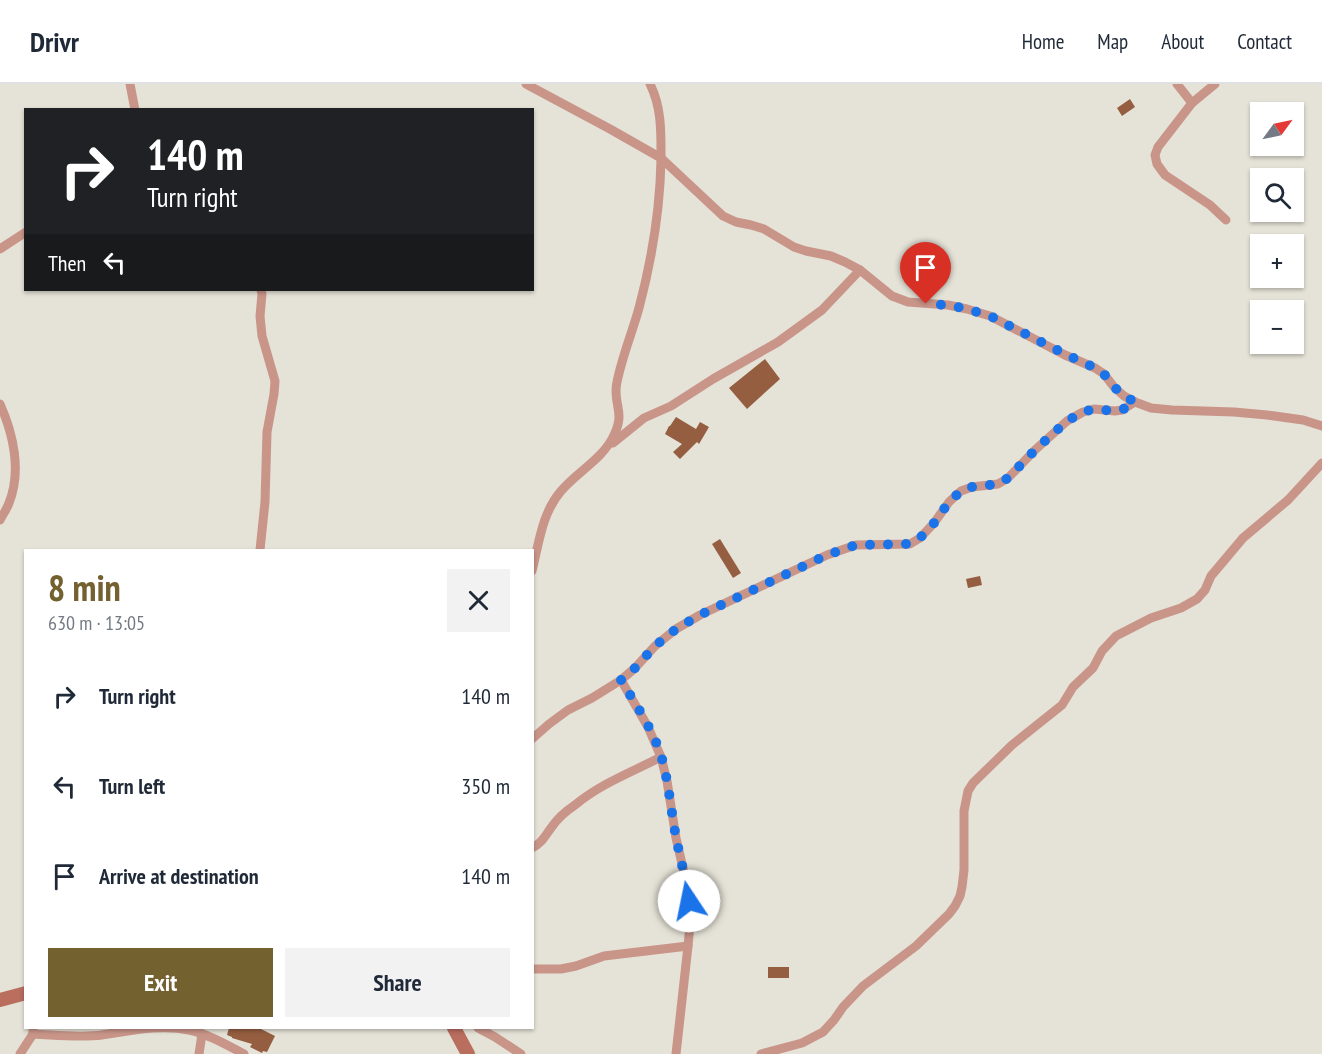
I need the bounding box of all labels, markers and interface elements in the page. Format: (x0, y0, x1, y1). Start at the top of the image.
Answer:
text: Drivr (30, 23, 79, 60)
text: Home (1022, 28, 1064, 55)
text: Map (1097, 28, 1128, 55)
text: About (1161, 28, 1204, 55)
text: Contact (1237, 28, 1292, 55)
north arrow (1250, 102, 1304, 156)
map controls (1250, 102, 1304, 354)
text: 140 m (147, 127, 244, 182)
icon: right (48, 132, 126, 210)
button: search (1250, 168, 1304, 222)
text: Turn right (147, 180, 238, 214)
button: + (1250, 234, 1304, 288)
pin (900, 242, 951, 304)
icon: left (98, 246, 131, 279)
text: Then (48, 249, 86, 277)
icon: arrive (909, 251, 942, 284)
button: − (1250, 300, 1304, 354)
text: 8 min (48, 564, 121, 611)
button: close (447, 569, 510, 632)
text: 630 m · 13:05 (48, 610, 145, 636)
icon: right (48, 680, 81, 713)
text: Turn right (99, 682, 176, 710)
text: 140 m (461, 682, 510, 710)
icon: left (48, 770, 81, 803)
text: Turn left (99, 772, 165, 800)
text: 350 m (461, 772, 510, 800)
icon: arrive (48, 860, 81, 893)
text: Arrive at destination (99, 862, 259, 890)
text: 140 m (461, 862, 510, 890)
position arrow (657, 869, 721, 933)
button: Exit (48, 948, 273, 1017)
button: Share (285, 948, 510, 1017)

